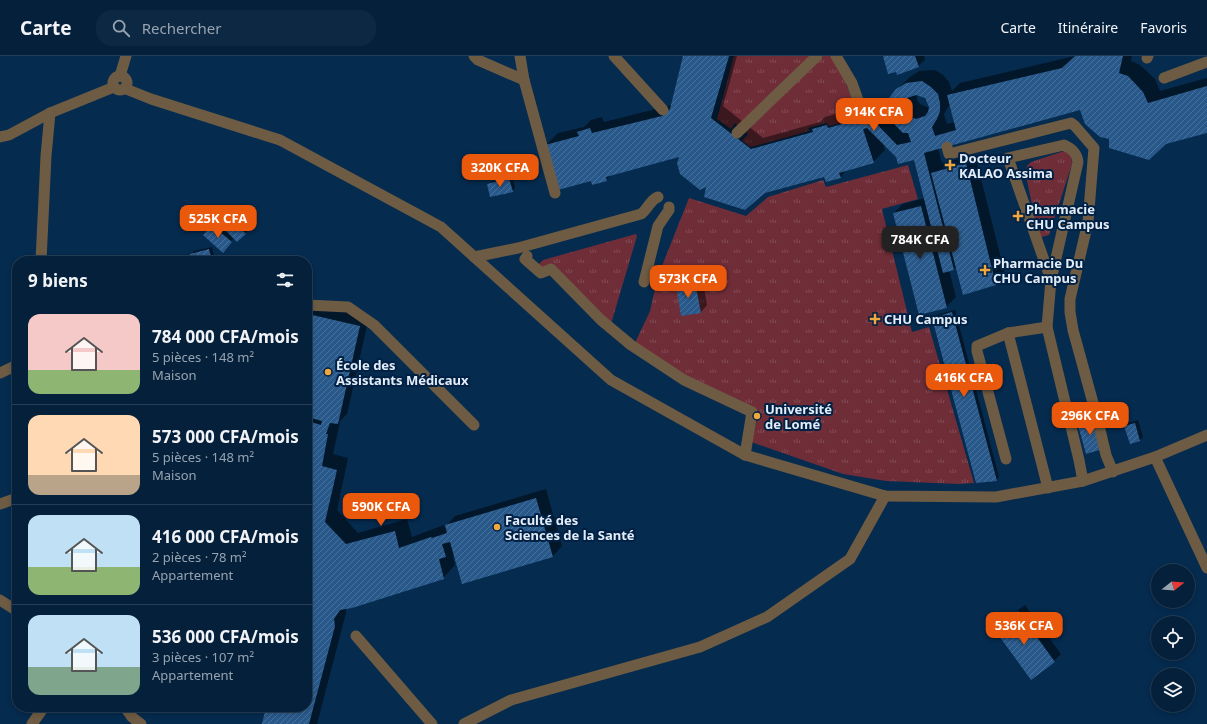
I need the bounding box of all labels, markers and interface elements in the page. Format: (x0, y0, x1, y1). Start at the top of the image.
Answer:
search box (96, 10, 376, 46)
text: Carte (20, 15, 72, 41)
icon: search (110, 17, 132, 39)
text: Rechercher (142, 18, 221, 38)
text: Carte (1000, 18, 1036, 37)
text: Itinéraire (1058, 18, 1118, 37)
text: Favoris (1140, 18, 1187, 37)
pin: 914K CFA (833, 98, 915, 132)
text: 914K CFA (845, 102, 903, 120)
place label: Docteur KALAO Assima (959, 149, 1053, 182)
pin: 320K CFA (459, 154, 541, 188)
text: 320K CFA (471, 158, 529, 176)
marker: Docteur KALAO Assima (944, 159, 956, 171)
place label: Pharmacie CHU Campus (1026, 200, 1110, 233)
pin: 525K CFA (177, 205, 259, 239)
text: 525K CFA (189, 209, 247, 227)
marker: Pharmacie CHU Campus (1013, 211, 1023, 221)
pin: 784K CFA (879, 226, 961, 260)
text: 784K CFA (891, 230, 949, 248)
place label: Pharmacie Du CHU Campus (993, 254, 1083, 287)
pin: 573K CFA (647, 265, 729, 299)
marker: Pharmacie Du CHU Campus (980, 265, 990, 275)
text: 9 biens (28, 269, 88, 292)
icon: filters (274, 269, 296, 291)
text: 573K CFA (659, 269, 717, 287)
place label: CHU Campus (884, 310, 968, 328)
marker: CHU Campus (869, 313, 881, 325)
text: 784 000 CFA/mois (152, 325, 299, 348)
icon: home (60, 330, 108, 378)
text: 5 pièces · 148 m² (152, 348, 254, 366)
place label: École des Assistants Médicaux (336, 356, 469, 389)
pin: 416K CFA (923, 364, 1005, 398)
text: Maison (152, 366, 197, 384)
marker: École des Assistants Médicaux (323, 367, 333, 377)
text: 416K CFA (935, 368, 993, 386)
place label: Université de Lomé (765, 400, 832, 433)
pin: 296K CFA (1049, 402, 1131, 436)
text: 296K CFA (1061, 406, 1119, 424)
marker: Université de Lomé (752, 411, 762, 421)
text: 573 000 CFA/mois (152, 425, 299, 448)
icon: home (60, 431, 108, 479)
text: 5 pièces · 148 m² (152, 448, 254, 466)
text: Maison (152, 466, 197, 484)
pin: 590K CFA (340, 493, 422, 527)
text: 590K CFA (352, 497, 410, 515)
place label: Faculté des Sciences de la Santé (505, 511, 635, 544)
marker: Faculté des Sciences de la Santé (492, 522, 502, 532)
text: 416 000 CFA/mois (152, 525, 299, 548)
icon: home (60, 531, 108, 579)
text: 2 pièces · 78 m² (152, 548, 247, 566)
north arrow (1151, 564, 1195, 608)
map controls (1151, 564, 1195, 712)
text: Appartement (152, 566, 233, 584)
pin: 536K CFA (983, 612, 1065, 646)
text: 536K CFA (995, 616, 1053, 634)
button: locate (1151, 616, 1195, 660)
text: 536 000 CFA/mois (152, 625, 299, 648)
icon: home (60, 631, 108, 679)
text: 3 pièces · 107 m² (152, 648, 254, 666)
text: Appartement (152, 666, 233, 684)
button: layers (1151, 668, 1195, 712)

